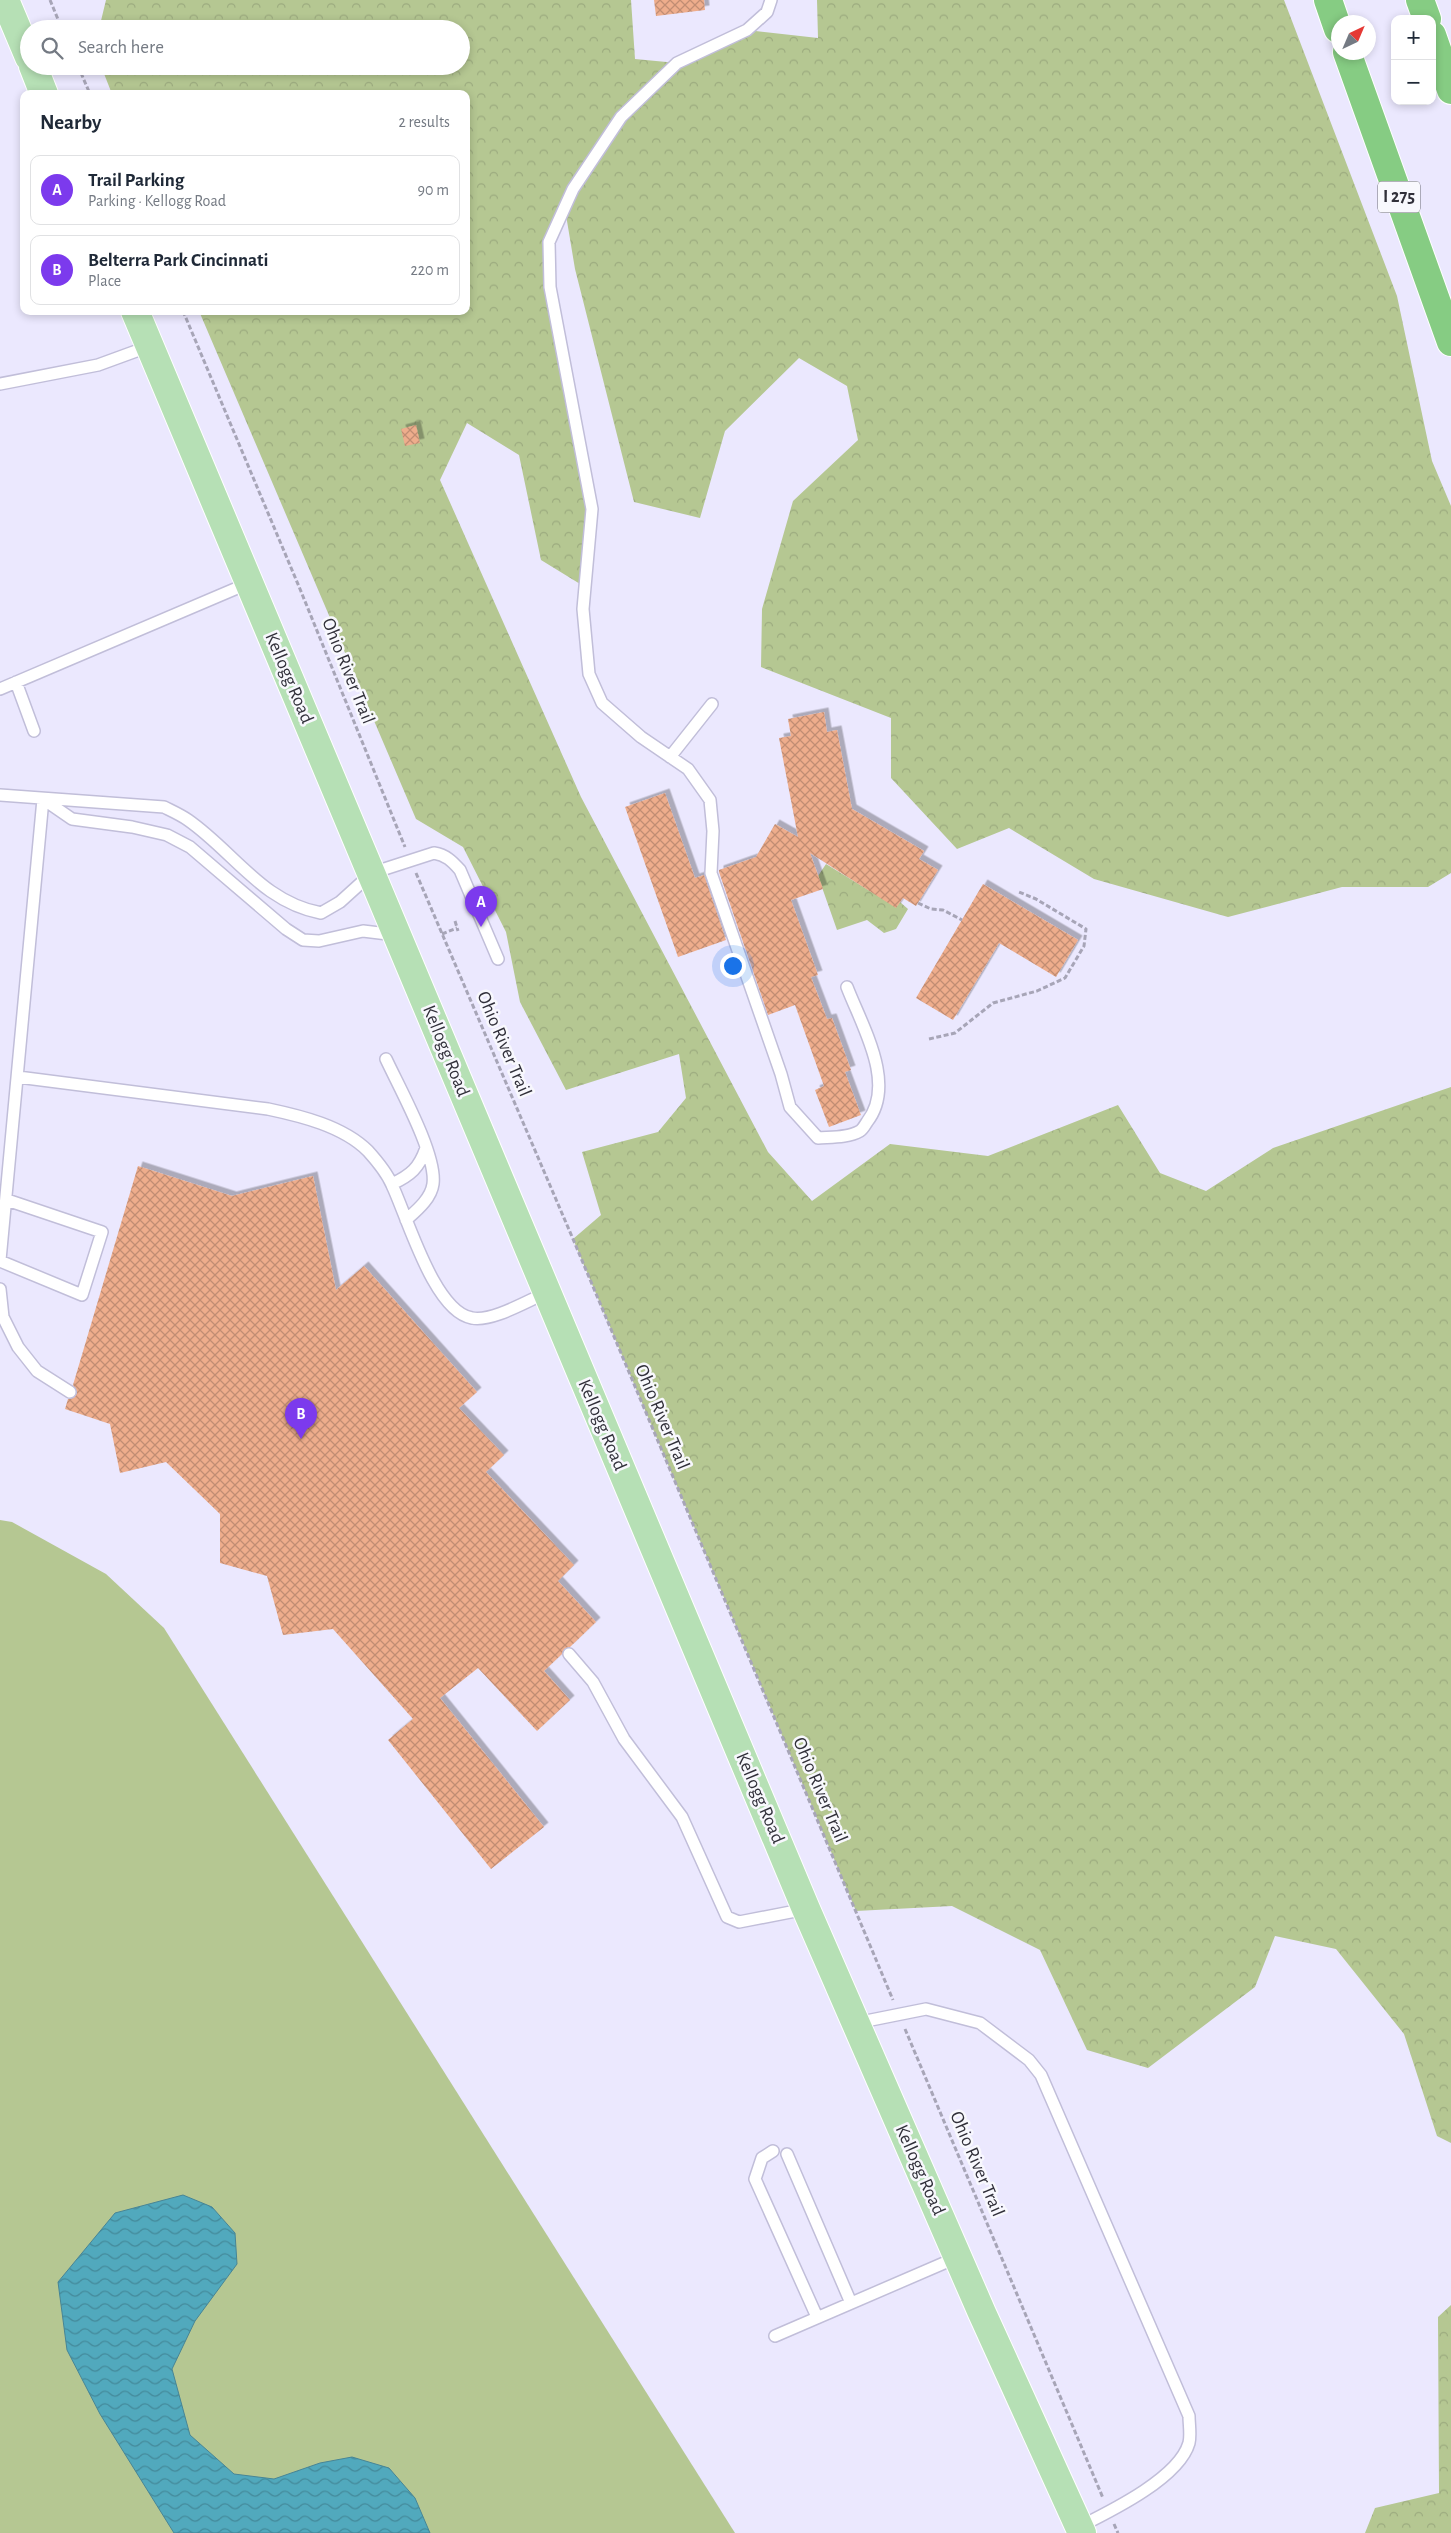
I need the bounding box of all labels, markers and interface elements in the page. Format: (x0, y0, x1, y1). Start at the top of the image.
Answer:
north arrow (1331, 15, 1376, 60)
map controls (1391, 15, 1436, 105)
button: + (1391, 15, 1436, 60)
search box (20, 20, 470, 75)
icon: search (38, 34, 66, 62)
text: Search here (78, 38, 164, 57)
button: − (1391, 60, 1436, 105)
text: Nearby (40, 112, 101, 133)
text: 2 results (398, 114, 450, 130)
text: Trail Parking (88, 171, 184, 190)
text: A (52, 182, 62, 198)
text: 90 m (418, 182, 449, 198)
road number: I 275 (1378, 182, 1420, 212)
text: Parking · Kellogg Road (88, 193, 226, 209)
text: Belterra Park Cincinnati (88, 251, 269, 270)
text: B (52, 262, 62, 278)
text: 220 m (411, 262, 449, 278)
text: Place (88, 273, 121, 289)
street label: Ohio River Trail (318, 615, 378, 727)
street label: Kellogg Road (261, 630, 317, 726)
pin: A (465, 886, 497, 927)
your location (720, 953, 746, 979)
street label: Ohio River Trail (473, 989, 535, 1099)
street label: Kellogg Road (419, 1003, 473, 1100)
street label: Ohio River Trail (631, 1362, 693, 1472)
street label: Kellogg Road (574, 1377, 630, 1473)
pin: B (285, 1398, 317, 1439)
street label: Ohio River Trail (789, 1735, 851, 1845)
street label: Kellogg Road (732, 1750, 788, 1846)
street label: Ohio River Trail (946, 2109, 1008, 2219)
street label: Kellogg Road (892, 2122, 948, 2218)

